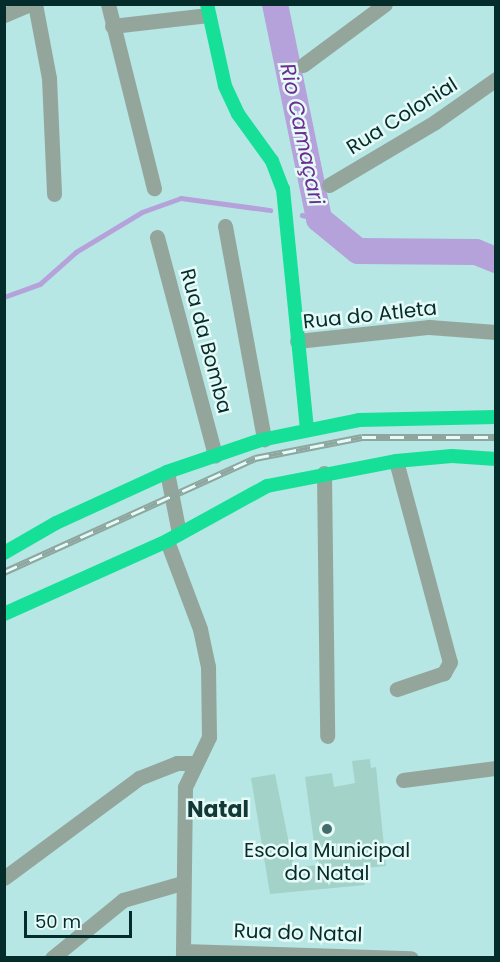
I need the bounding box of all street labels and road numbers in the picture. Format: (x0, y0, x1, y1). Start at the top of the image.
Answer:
street label: Rua Colonial (342, 72, 462, 160)
street label: Rua da Bomba (175, 266, 237, 416)
street label: Rua do Atleta (302, 296, 438, 334)
street label: Rua do Natal (233, 919, 363, 947)

